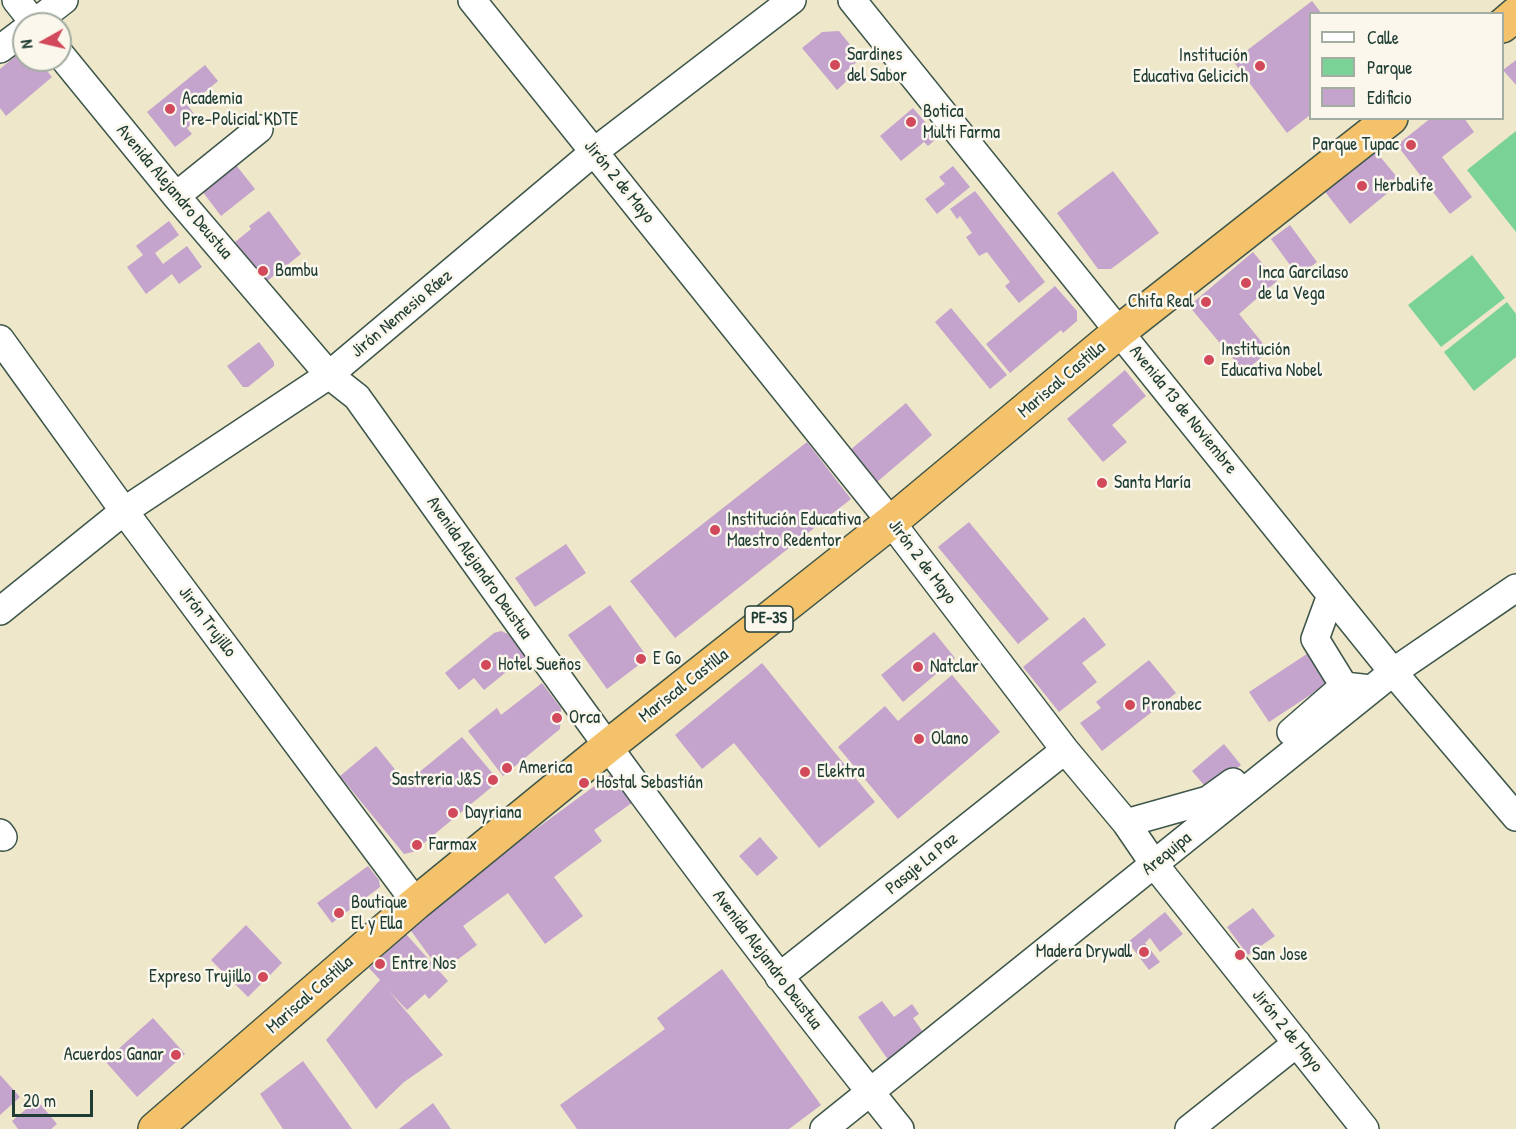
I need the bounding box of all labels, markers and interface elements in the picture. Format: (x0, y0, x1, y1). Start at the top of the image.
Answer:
north arrow (12, 12, 72, 72)
legend (1309, 12, 1504, 120)
text: Calle (1367, 25, 1399, 50)
text: N (15, 38, 38, 50)
place label: Sardines del Sabor (847, 44, 907, 86)
place label: Institución Educativa Gelicich (1133, 45, 1248, 88)
text: Parque (1367, 55, 1412, 80)
marker: Sardines del Sabor (828, 58, 842, 72)
marker: Institución Educativa Gelicich (1253, 59, 1267, 73)
text: Edificio (1367, 85, 1411, 110)
place label: Academia Pre-Policial KDTE (182, 88, 298, 130)
place label: Botica Multi Farma (923, 101, 1000, 144)
marker: Academia Pre-Policial KDTE (163, 102, 177, 116)
marker: Botica Multi Farma (904, 115, 918, 129)
street label: Avenida Alejandro Deustua (111, 120, 237, 264)
place label: Parque Tupac (1312, 134, 1399, 156)
street label: Jirón 2 de Mayo (579, 136, 659, 228)
marker: Parque Tupac (1404, 138, 1418, 152)
place label: Herbalife (1374, 175, 1433, 197)
marker: Herbalife (1355, 179, 1369, 193)
place label: Bambu (275, 260, 318, 282)
place label: Inca Garcilaso de la Vega (1258, 262, 1348, 304)
marker: Bambu (256, 264, 270, 278)
street label: Jirón Nemesio Ráez (347, 265, 457, 363)
marker: Inca Garcilaso de la Vega (1239, 276, 1253, 290)
place label: Chifa Real (1128, 291, 1194, 313)
marker: Chifa Real (1199, 295, 1213, 309)
street label: Mariscal Castilla (1014, 337, 1110, 423)
place label: Institución Educativa Nobel (1221, 339, 1322, 382)
street label: Avenida 13 de Noviembre (1124, 341, 1242, 479)
marker: Institución Educativa Nobel (1202, 353, 1216, 367)
place label: Santa María (1114, 472, 1191, 494)
marker: Santa María (1095, 476, 1109, 490)
street label: Avenida Alejandro Deustua (422, 492, 536, 644)
place label: Institución Educativa Maestro Redentor (727, 509, 861, 552)
street label: Jirón 2 de Mayo (883, 515, 961, 609)
marker: Institución Educativa Maestro Redentor (708, 523, 722, 537)
street label: Jirón Trujillo (173, 582, 241, 662)
road number: PE-3S (745, 606, 793, 632)
street label: Mariscal Castilla (635, 644, 733, 728)
place label: E Go (653, 648, 681, 670)
marker: E Go (634, 652, 648, 666)
place label: Hotel Sueños (498, 654, 581, 676)
place label: Natclar (930, 656, 979, 678)
marker: Hotel Sueños (479, 658, 493, 672)
marker: Natclar (911, 660, 925, 674)
place label: Pronabec (1142, 694, 1202, 716)
marker: Pronabec (1123, 698, 1137, 712)
place label: Orca (569, 707, 600, 729)
marker: Orca (550, 711, 564, 725)
place label: Olano (931, 728, 968, 750)
marker: Olano (912, 732, 926, 746)
place label: America (519, 757, 572, 779)
marker: America (500, 761, 514, 775)
place label: Elektra (817, 761, 865, 783)
marker: Elektra (798, 765, 812, 779)
place label: Sastreria J&S (392, 769, 481, 791)
place label: Hostal Sebastián (596, 772, 703, 794)
marker: Sastreria J&S (486, 773, 500, 787)
marker: Hostal Sebastián (577, 776, 591, 790)
place label: Dayriana (465, 802, 521, 824)
marker: Dayriana (446, 806, 460, 820)
street label: Pasaje La Paz (882, 828, 962, 900)
street label: Arequipa (1138, 828, 1196, 880)
place label: Farmax (429, 834, 477, 856)
marker: Farmax (410, 838, 424, 852)
street label: Avenida Alejandro Deustua (707, 886, 827, 1034)
place label: Boutique El y Ella (351, 892, 408, 934)
marker: Boutique El y Ella (332, 906, 346, 920)
place label: Madera Drywall (1036, 941, 1132, 963)
place label: San Jose (1252, 944, 1308, 966)
marker: Madera Drywall (1137, 945, 1151, 959)
marker: San Jose (1233, 948, 1247, 962)
street label: Mariscal Castilla (262, 952, 358, 1038)
place label: Entre Nos (392, 953, 456, 975)
marker: Entre Nos (373, 957, 387, 971)
place label: Expreso Trujillo (149, 966, 251, 988)
marker: Expreso Trujillo (256, 970, 270, 984)
street label: Jirón 2 de Mayo (1247, 985, 1327, 1077)
place label: Acuerdos Ganar (64, 1044, 164, 1066)
marker: Acuerdos Ganar (169, 1048, 183, 1062)
scale bar (15, 1078, 96, 1116)
text: 20 m (23, 1088, 56, 1113)

